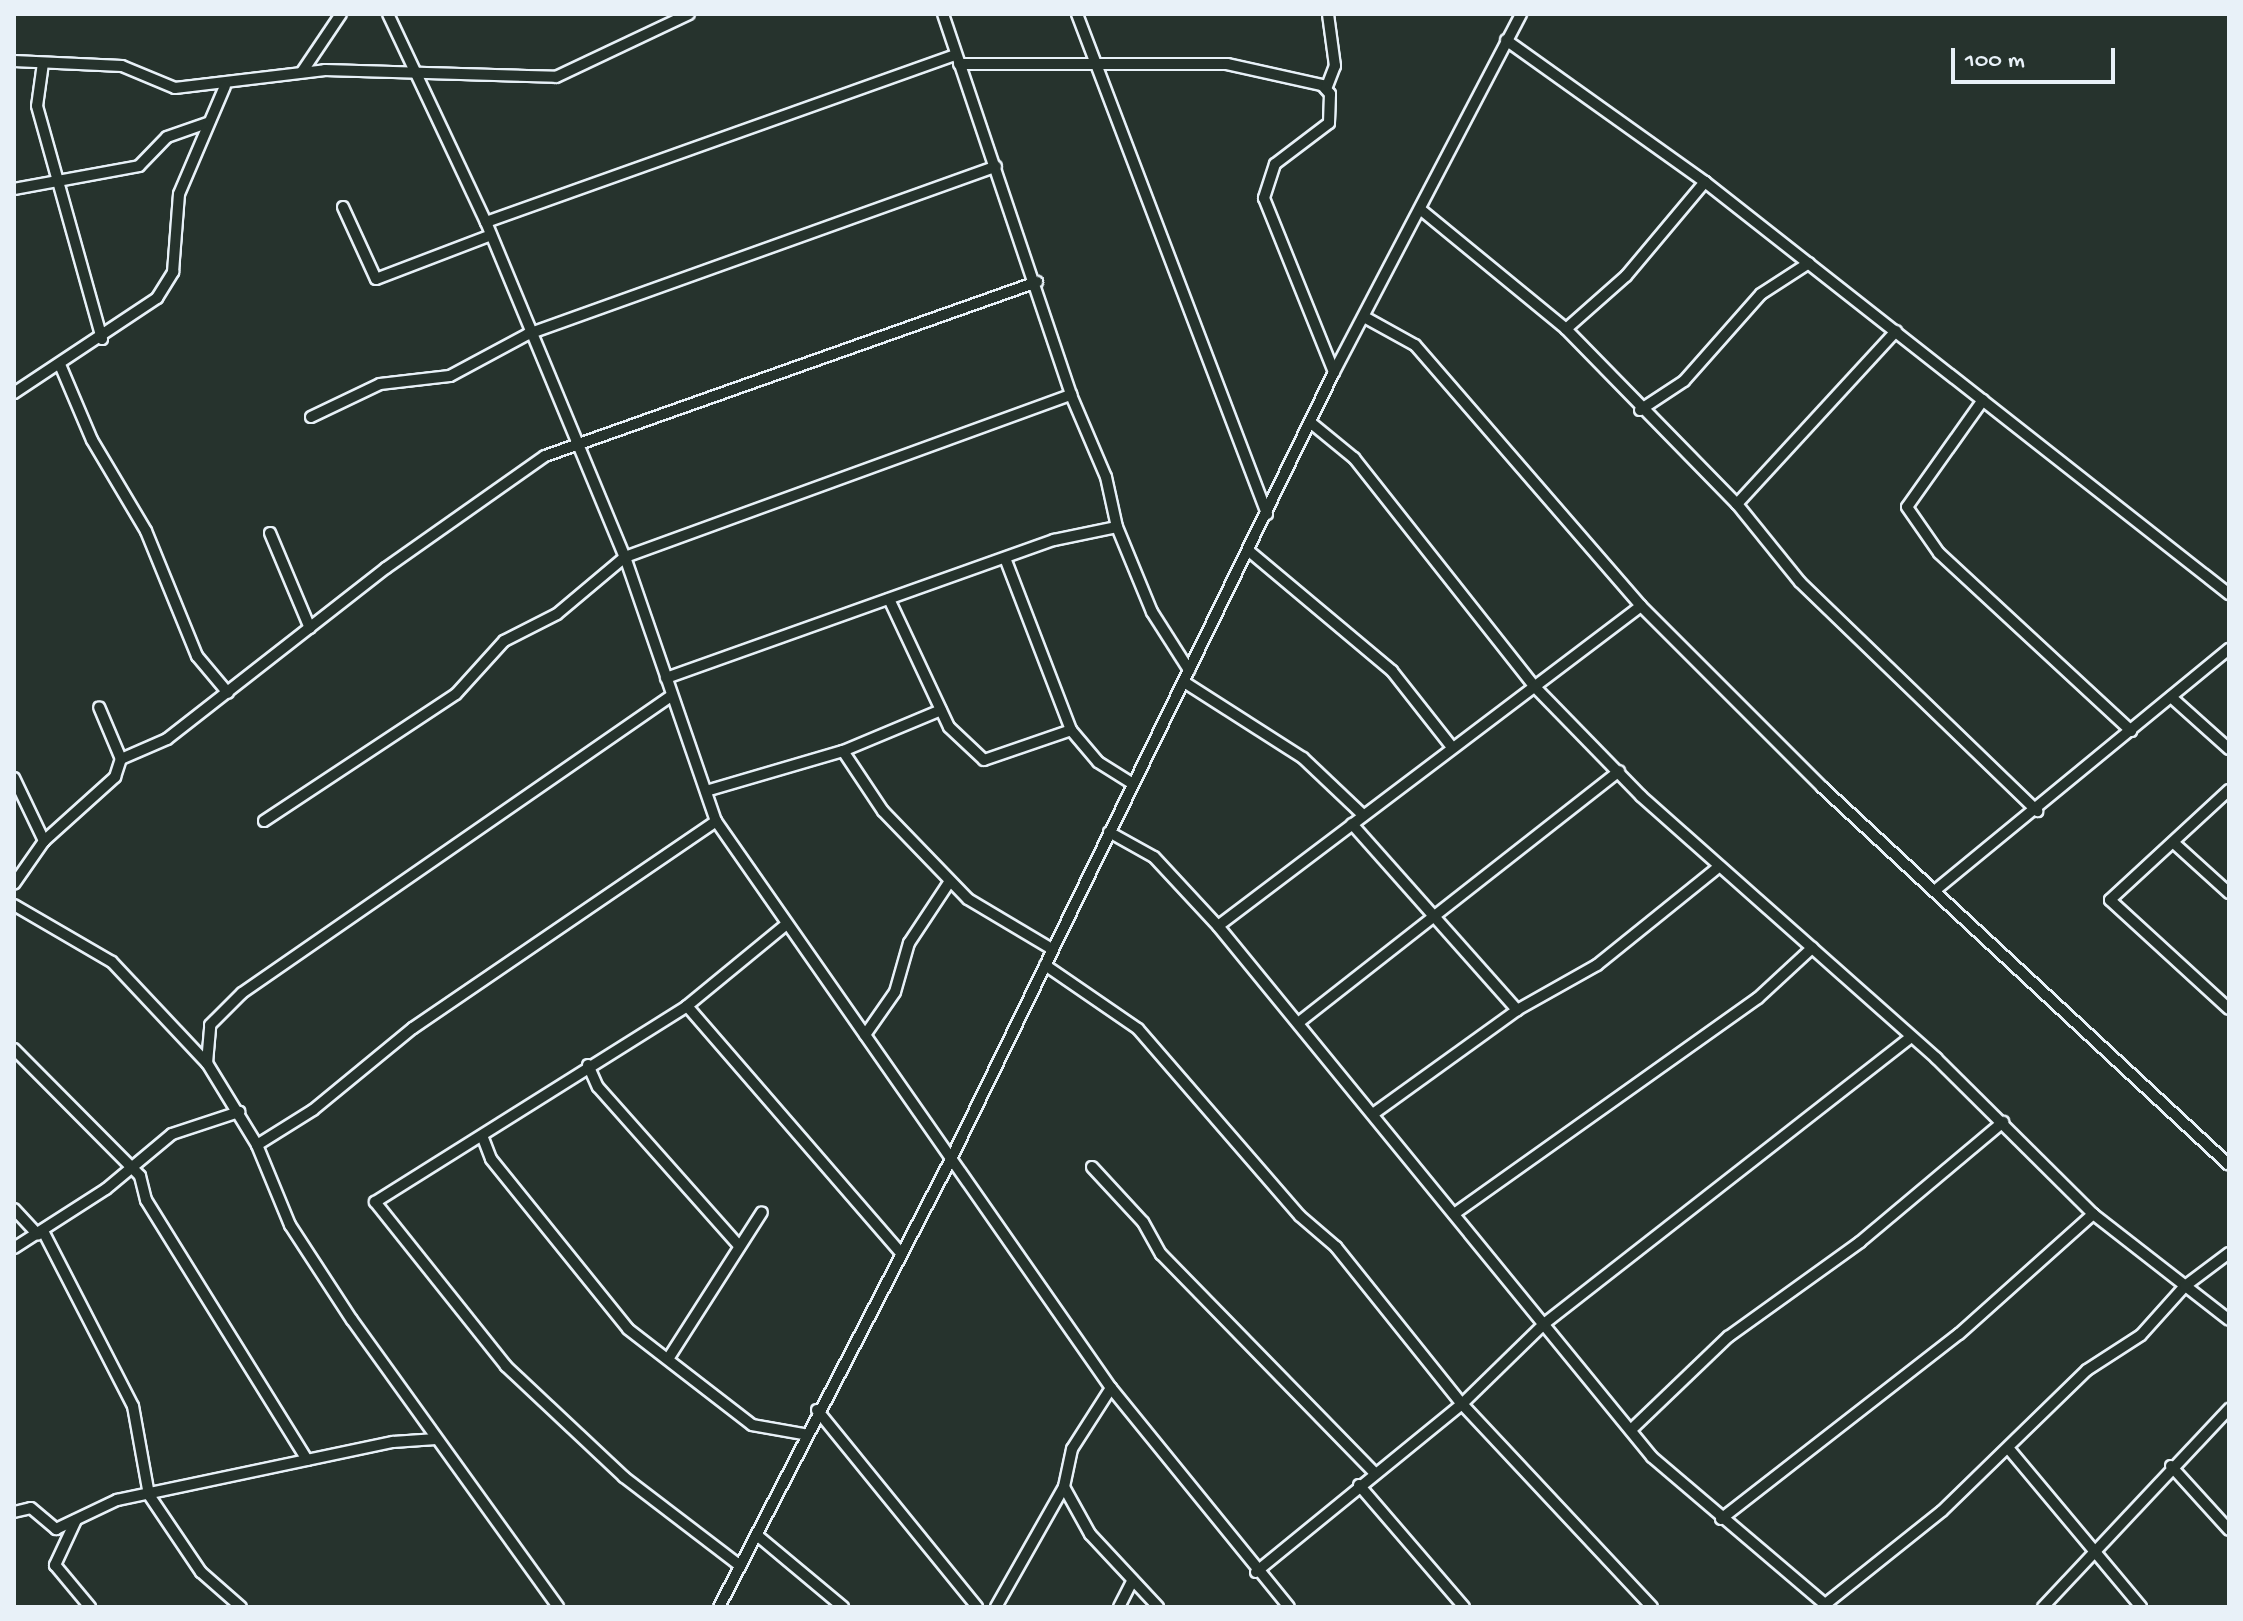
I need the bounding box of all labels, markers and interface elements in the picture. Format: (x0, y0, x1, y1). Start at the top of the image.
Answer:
scale bar (1955, 32, 2119, 82)
text: 100 m (1965, 47, 2025, 76)

